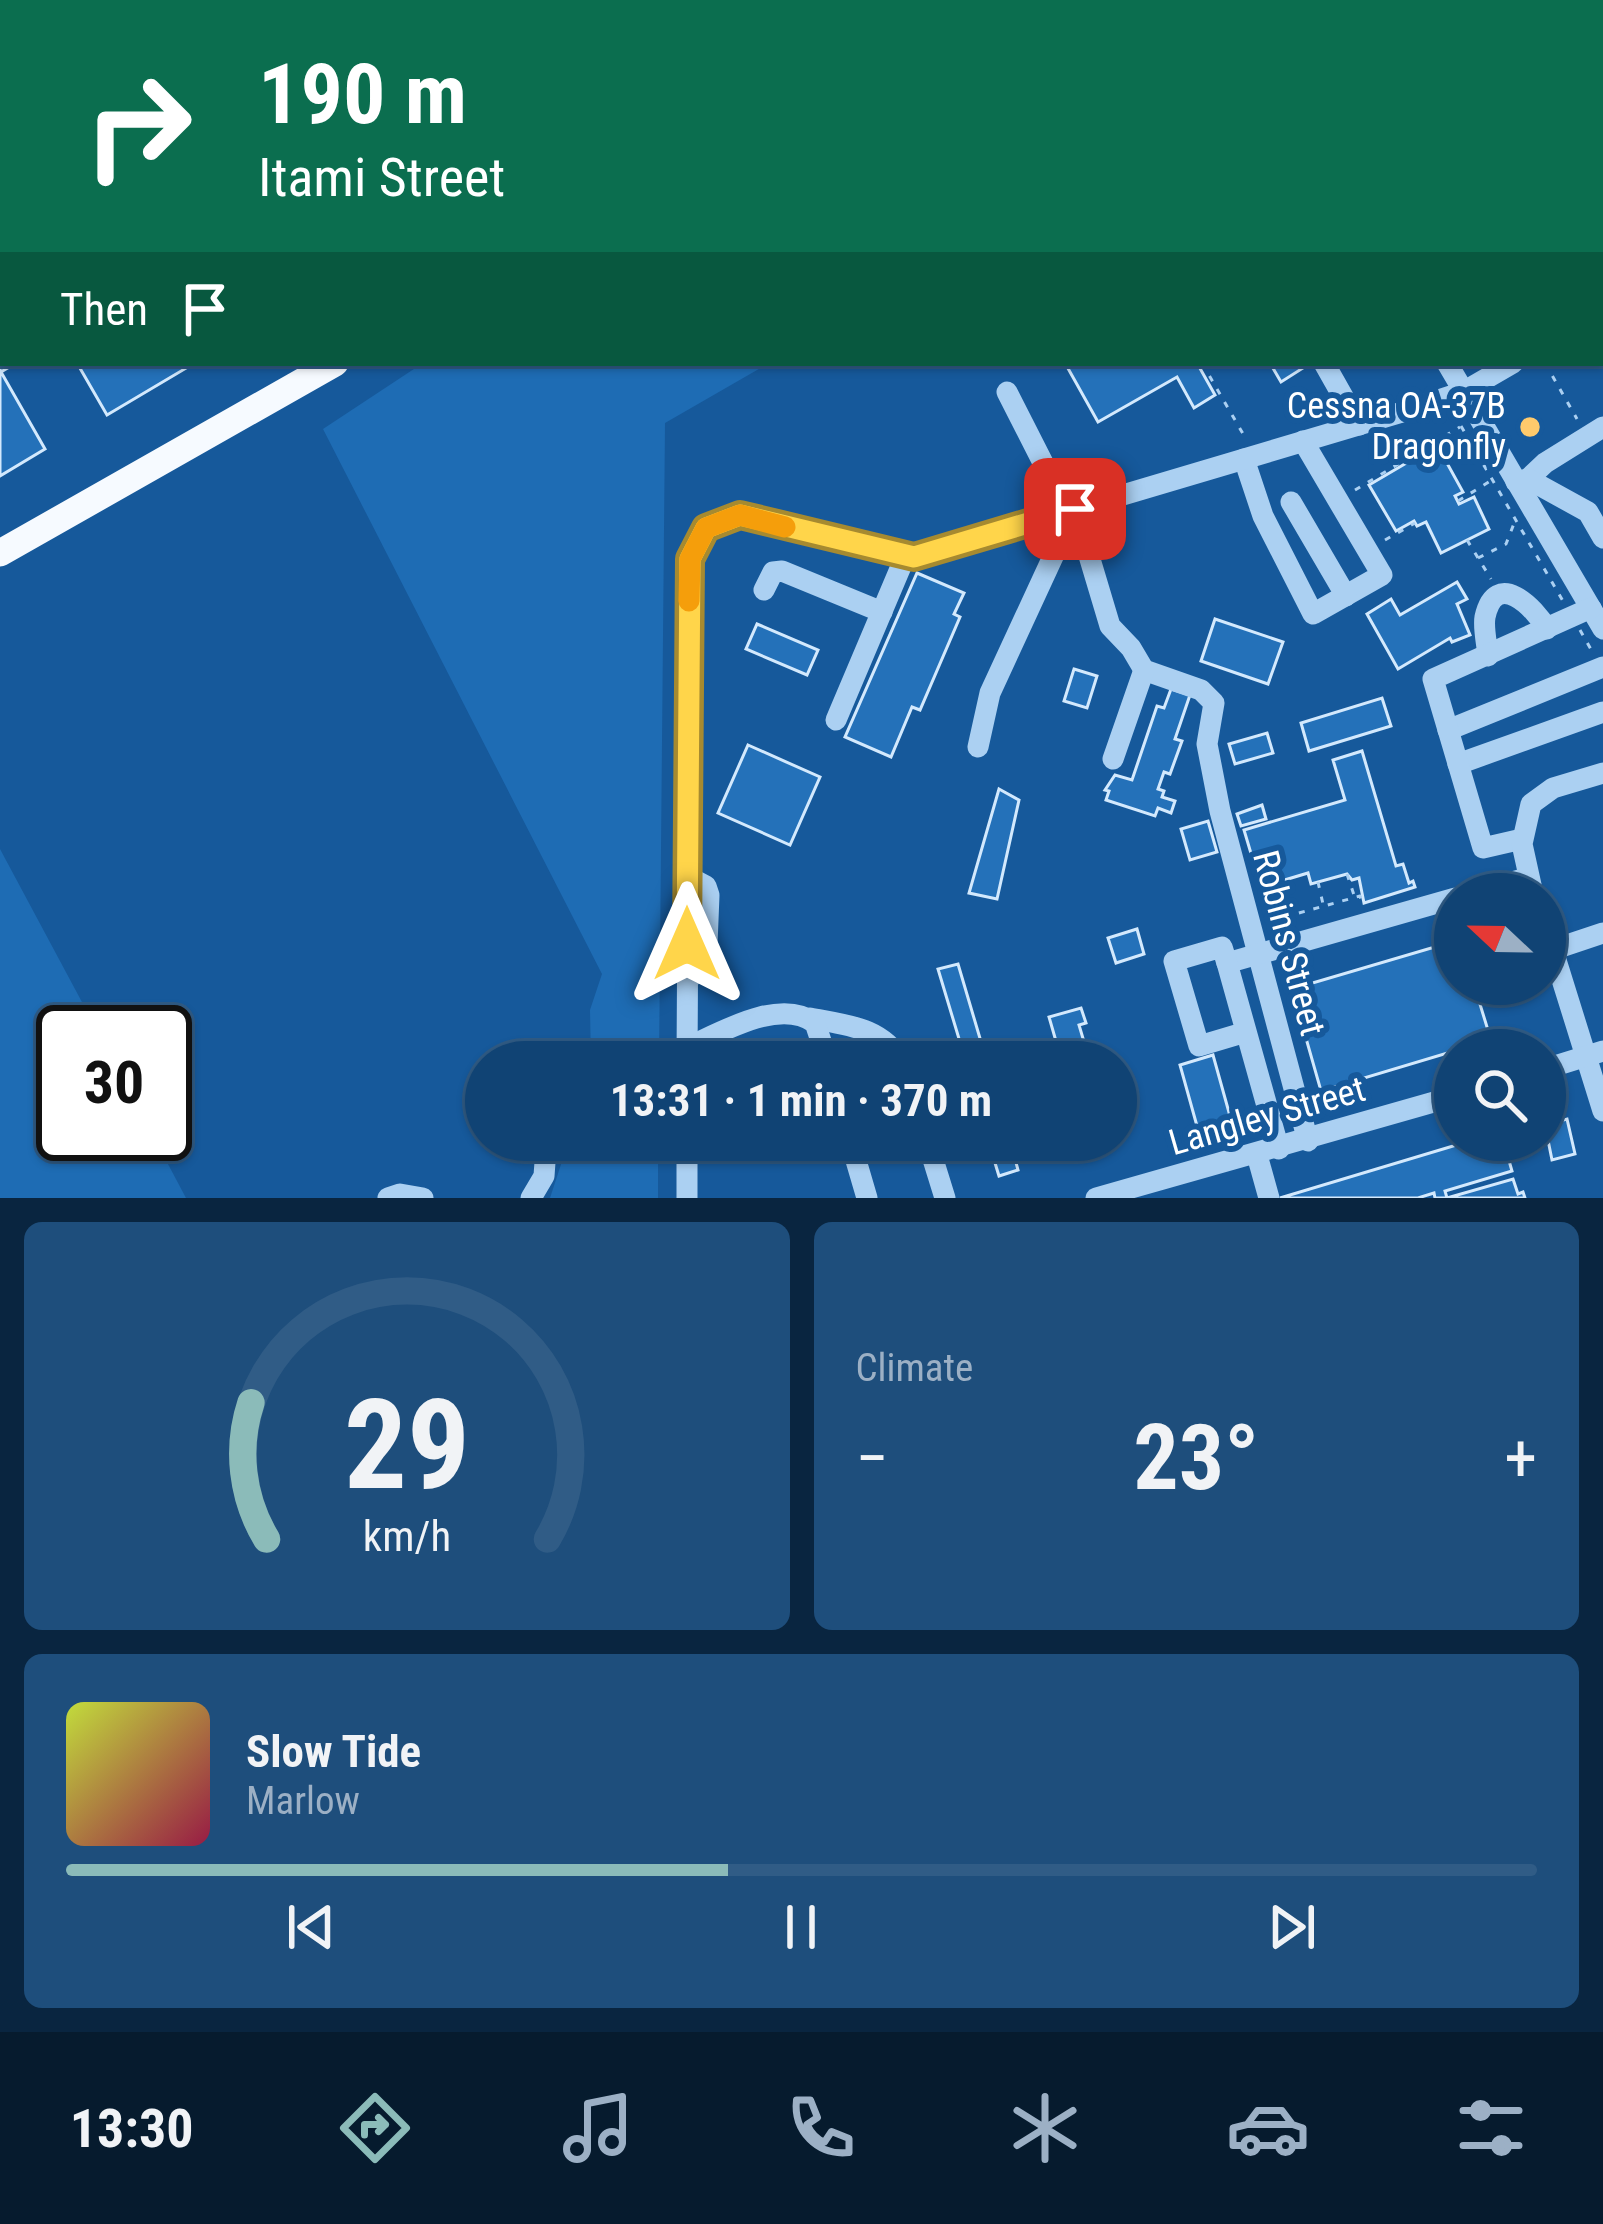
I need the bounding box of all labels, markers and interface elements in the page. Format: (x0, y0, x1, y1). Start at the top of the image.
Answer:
text: 190 m (258, 45, 467, 144)
icon: right (60, 48, 216, 204)
text: Itami Street (258, 146, 505, 209)
icon: arrive (172, 276, 238, 342)
text: Then (60, 283, 148, 336)
place label: Cessna OA-37B Dragonfly (1287, 385, 1506, 468)
marker: Cessna OA-37B Dragonfly (1517, 414, 1543, 440)
pin (1024, 458, 1126, 560)
icon: arrive (1042, 476, 1108, 542)
street label: Robins Street (1244, 846, 1334, 1040)
north arrow (1434, 873, 1566, 1005)
map controls (1434, 873, 1566, 1161)
position arrow (624, 881, 750, 1007)
speed limit sign: 30 (36, 1005, 192, 1161)
button: search (1434, 1029, 1566, 1161)
street label: Langley Street (1164, 1068, 1370, 1164)
text: 13:31 · 1 min · 370 m (610, 1074, 992, 1127)
text: Climate (856, 1345, 973, 1391)
text: 29 (344, 1372, 470, 1518)
text: 23° (1133, 1406, 1259, 1511)
text: − (856, 1420, 889, 1497)
text: + (1504, 1420, 1537, 1497)
text: km/h (363, 1511, 451, 1561)
text: Slow Tide (246, 1725, 421, 1778)
text: Marlow (246, 1778, 360, 1824)
icon: previous (278, 1894, 344, 1960)
icon: pause (768, 1894, 834, 1960)
icon: next (1259, 1894, 1325, 1960)
icon: directions (333, 2086, 417, 2170)
icon: music (556, 2086, 640, 2170)
icon: phone (779, 2086, 863, 2170)
icon: climate (1003, 2086, 1087, 2170)
icon: car (1226, 2086, 1310, 2170)
icon: filters (1449, 2086, 1533, 2170)
text: 13:30 (70, 2097, 194, 2160)

